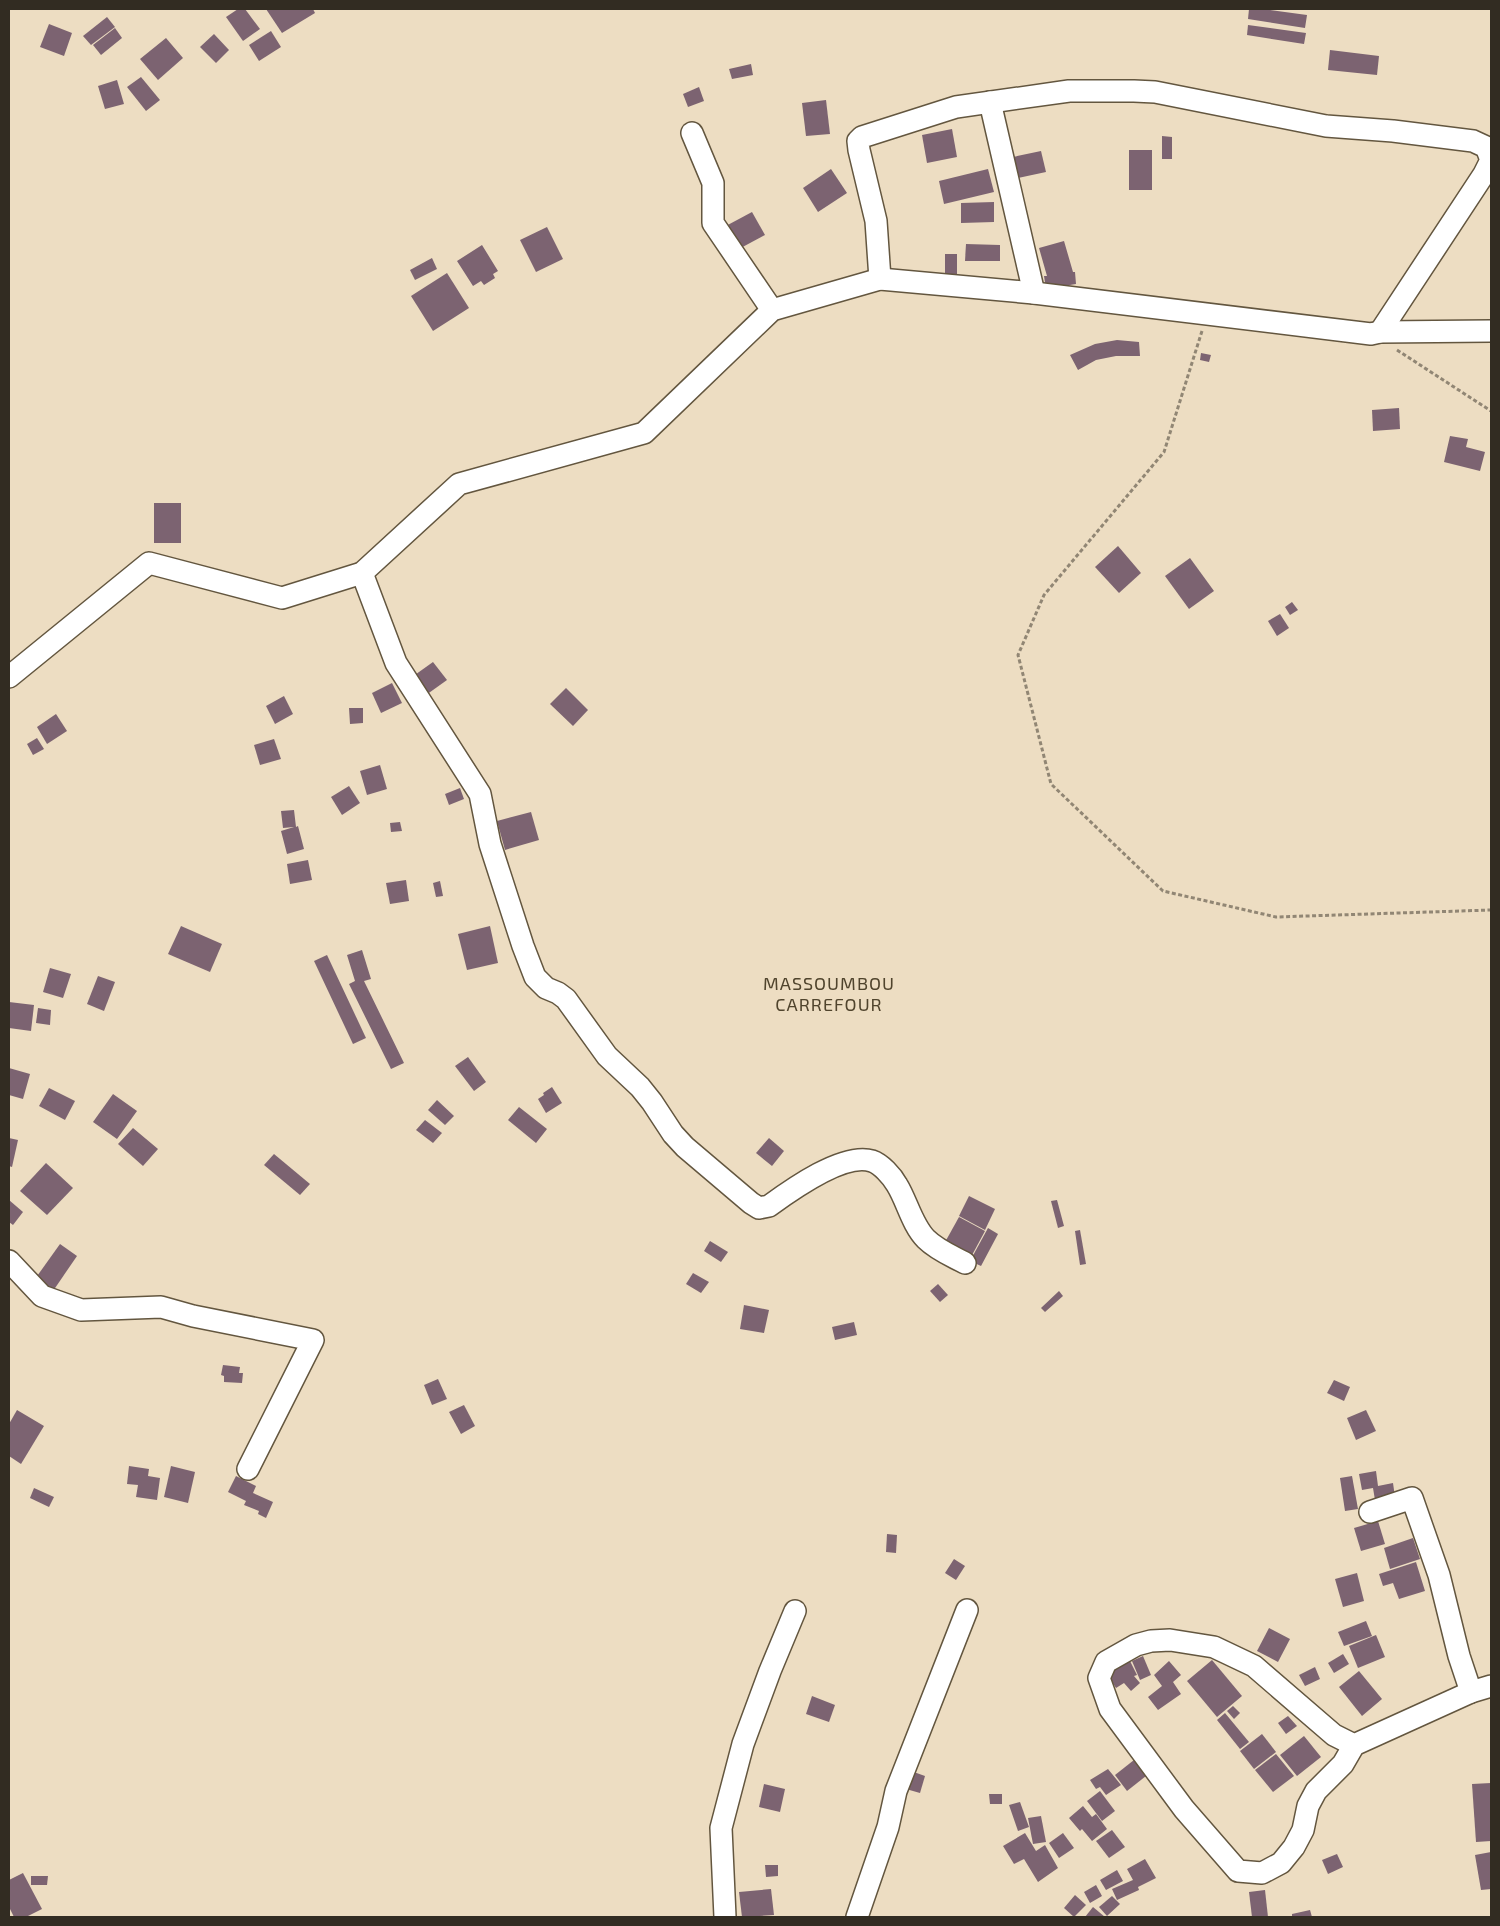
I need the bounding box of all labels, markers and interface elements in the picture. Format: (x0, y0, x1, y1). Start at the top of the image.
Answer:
district label: MASSOUMBOU CARREFOUR (763, 972, 895, 1015)

